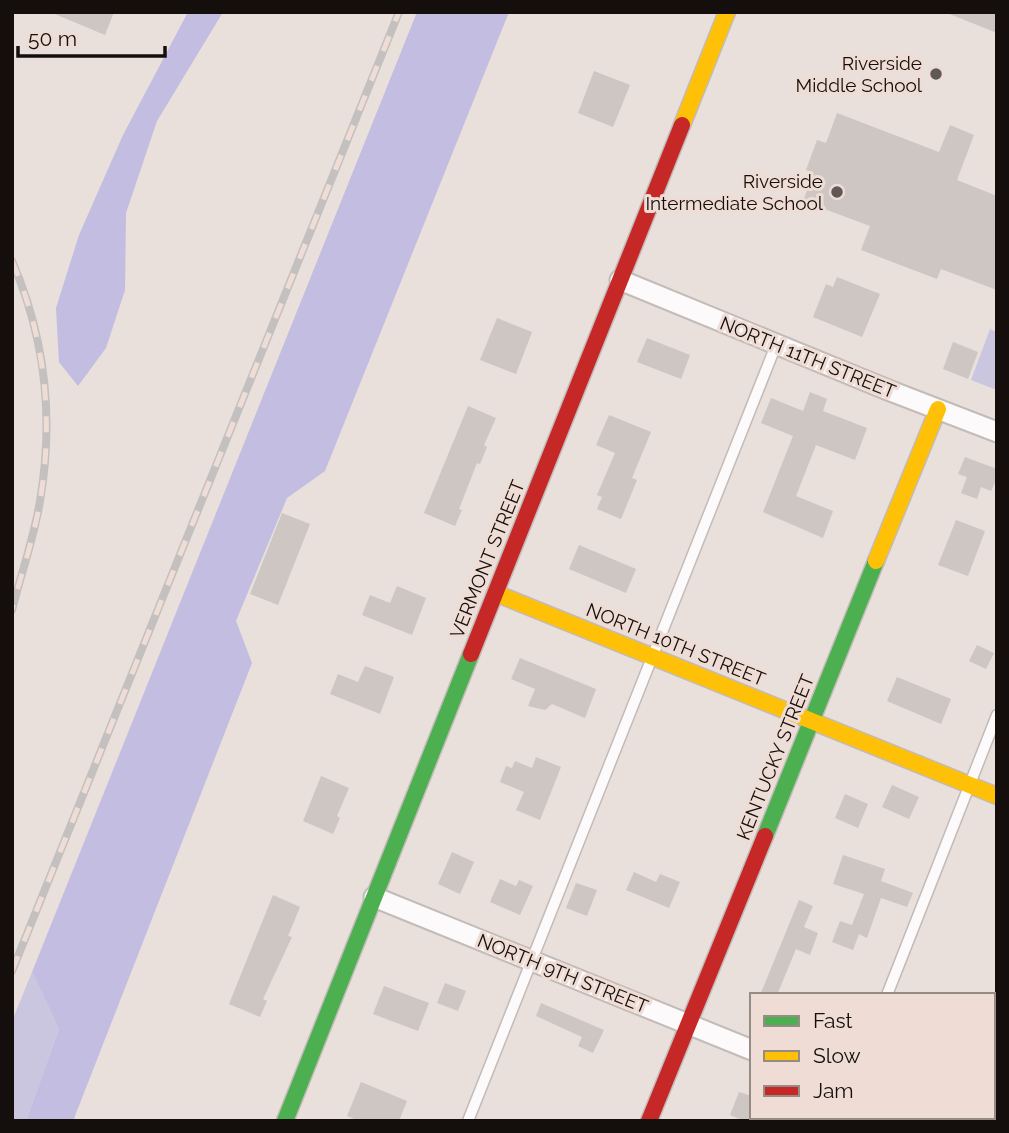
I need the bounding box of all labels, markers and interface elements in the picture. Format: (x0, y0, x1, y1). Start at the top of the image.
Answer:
scale bar (18, 14, 164, 58)
text: 50 m (28, 26, 77, 51)
place label: Riverside Middle School (796, 52, 923, 96)
marker: Riverside Middle School (928, 66, 944, 82)
place label: Riverside Intermediate School (645, 170, 824, 214)
marker: Riverside Intermediate School (829, 184, 845, 200)
street label: NORTH 11TH STREET (717, 312, 899, 402)
street label: VERMONT STREET (445, 476, 529, 641)
street label: NORTH 10TH STREET (583, 598, 769, 690)
street label: KENTUCKY STREET (732, 671, 818, 843)
street label: NORTH 9TH STREET (474, 929, 652, 1017)
legend (750, 993, 995, 1119)
text: Fast (813, 1008, 853, 1033)
text: Slow (813, 1043, 861, 1068)
text: Jam (813, 1078, 854, 1103)

